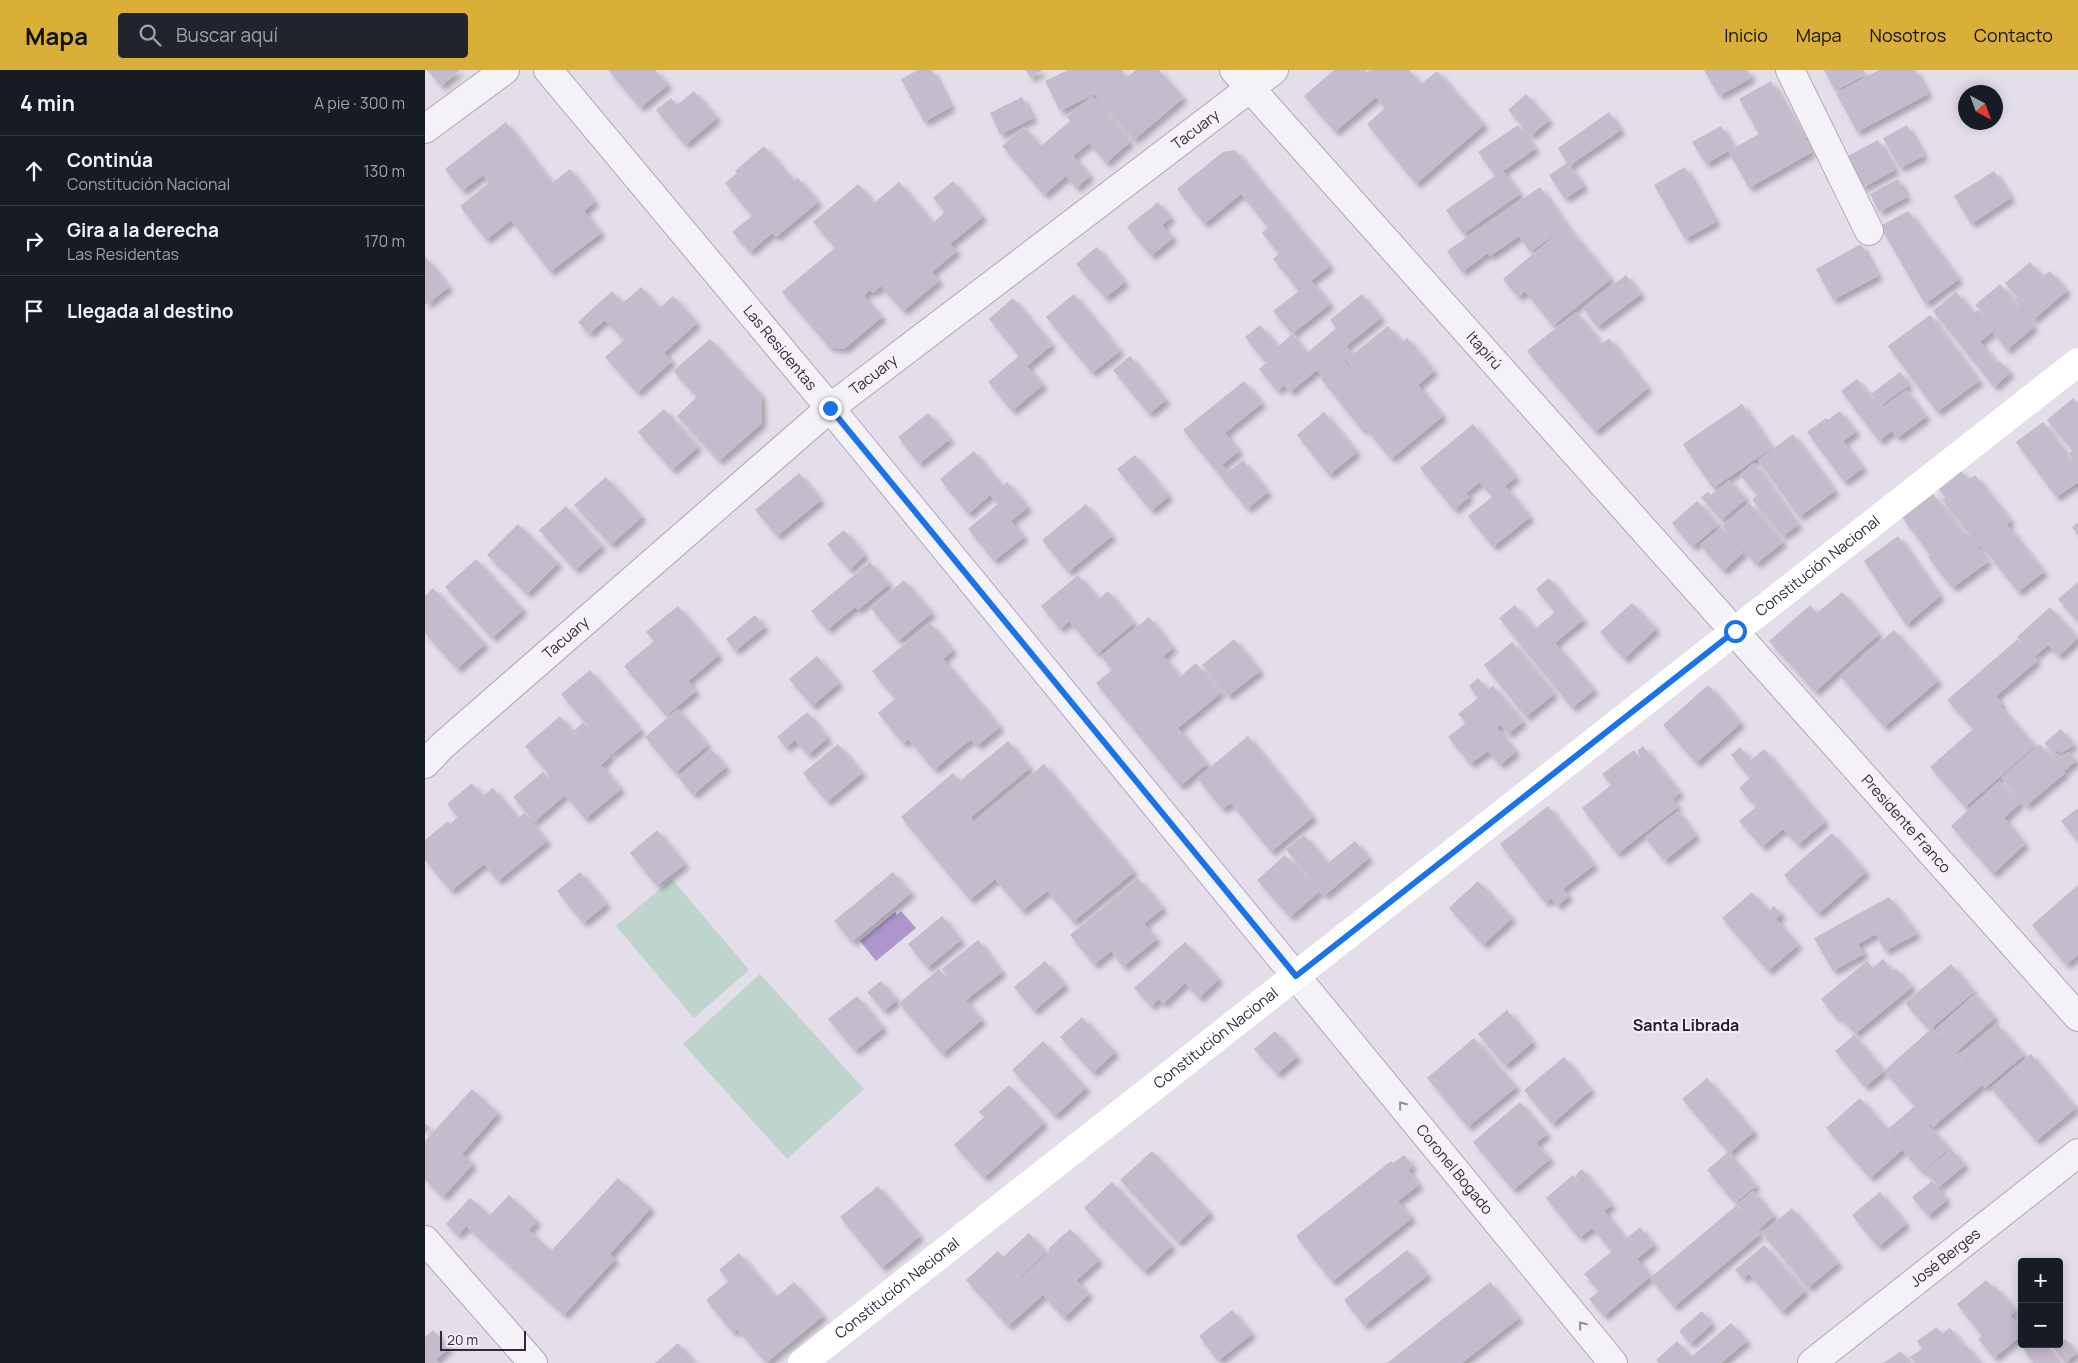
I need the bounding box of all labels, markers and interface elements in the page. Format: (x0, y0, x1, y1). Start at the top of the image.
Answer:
search box (118, 13, 468, 58)
text: Mapa (25, 19, 88, 52)
icon: search (136, 21, 164, 49)
text: Buscar aquí (176, 22, 278, 48)
text: Inicio (1724, 23, 1768, 47)
text: Mapa (1796, 23, 1842, 47)
text: Nosotros (1870, 23, 1946, 47)
text: Contacto (1974, 23, 2053, 47)
north arrow (1958, 85, 2003, 130)
text: 4 min (20, 89, 75, 117)
text: A pie · 300 m (314, 92, 405, 114)
street label: Tacuary (1167, 104, 1224, 154)
text: Continúa (67, 147, 153, 173)
icon: ahead (20, 157, 48, 185)
text: 130 m (363, 160, 405, 182)
text: Constitución Nacional (67, 173, 230, 195)
text: Gira a la derecha (67, 217, 219, 243)
icon: right (20, 227, 48, 255)
text: 170 m (364, 230, 405, 252)
text: Las Residentas (67, 243, 179, 265)
icon: arrive (20, 297, 48, 325)
text: Llegada al destino (67, 298, 234, 324)
street label: Las Residentas (739, 301, 822, 395)
street label: Itapirú (1462, 327, 1507, 374)
street label: Tacuary (845, 349, 902, 400)
route end (819, 397, 842, 420)
street label: Constitución Nacional (1751, 510, 1884, 621)
street label: Tacuary (538, 612, 593, 664)
route start (1724, 620, 1747, 643)
street label: Presidente Franco (1857, 770, 1956, 877)
street label: Constitución Nacional (1149, 982, 1282, 1093)
district label: Santa Librada (1633, 1014, 1739, 1036)
one-way arrow (1399, 1102, 1407, 1111)
street label: Coronel Bogado (1411, 1120, 1498, 1219)
street label: José Berges (1906, 1223, 1985, 1292)
street label: Constitución Nacional (830, 1232, 964, 1343)
map controls (2018, 1258, 2063, 1348)
button: + (2018, 1258, 2063, 1303)
button: − (2018, 1303, 2063, 1348)
one-way arrow (1579, 1322, 1588, 1331)
scale bar (440, 1328, 526, 1351)
text: 20 m (447, 1330, 478, 1349)

